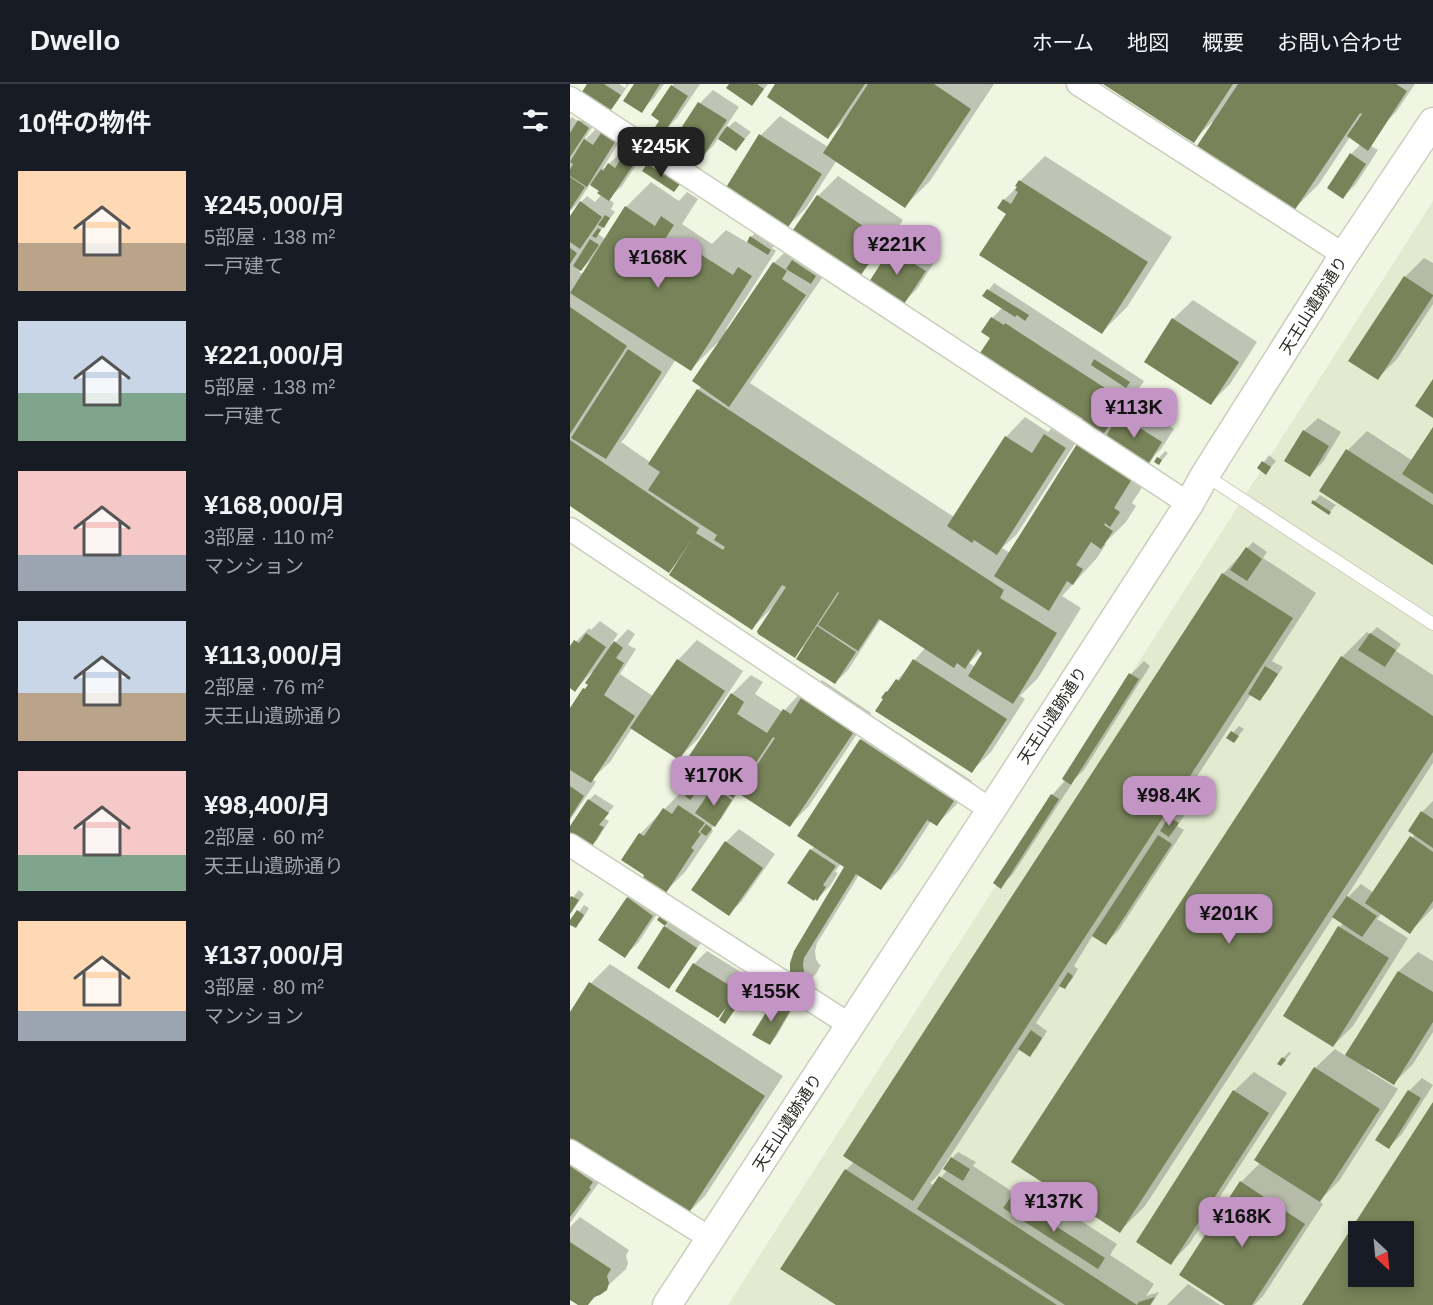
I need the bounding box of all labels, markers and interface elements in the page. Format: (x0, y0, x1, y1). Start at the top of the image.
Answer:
text: Dwello (30, 25, 120, 56)
text: ホーム (1032, 31, 1094, 54)
text: 地図 (1127, 31, 1169, 54)
text: 概要 (1202, 31, 1244, 54)
text: お問い合わせ (1277, 31, 1403, 54)
icon: filters (519, 104, 552, 137)
text: 10件の物件 (18, 108, 151, 138)
pin: ¥245K (619, 127, 703, 178)
text: ¥245K (632, 135, 690, 157)
text: ¥245,000/月 (204, 190, 346, 220)
icon: home (66, 195, 138, 267)
pin: ¥221K (855, 225, 939, 276)
text: 5部屋 · 138 m² (204, 226, 335, 248)
text: ¥221K (868, 233, 926, 255)
pin: ¥168K (616, 238, 700, 289)
text: ¥168K (629, 246, 687, 268)
street label: 天王山遺跡通り (1277, 253, 1350, 357)
text: 一戸建て (204, 255, 284, 277)
text: ¥221,000/月 (204, 340, 346, 370)
icon: home (66, 345, 138, 417)
text: 5部屋 · 138 m² (204, 376, 335, 398)
pin: ¥113K (1092, 388, 1176, 439)
text: ¥113K (1105, 396, 1163, 418)
text: 一戸建て (204, 405, 284, 427)
text: ¥168,000/月 (204, 490, 346, 520)
icon: home (66, 495, 138, 567)
text: 3部屋 · 110 m² (204, 526, 334, 548)
text: マンション (204, 555, 304, 577)
text: ¥113,000/月 (204, 640, 344, 670)
icon: home (66, 645, 138, 717)
street label: 天王山遺跡通り (1015, 664, 1090, 767)
text: 2部屋 · 76 m² (204, 676, 324, 698)
text: 天王山遺跡通り (204, 705, 344, 727)
pin: ¥170K (672, 756, 756, 807)
text: ¥170K (685, 764, 743, 786)
pin: ¥98.4K (1120, 776, 1218, 827)
text: ¥98.4K (1137, 784, 1201, 806)
text: ¥98,400/月 (204, 790, 331, 820)
icon: home (66, 795, 138, 867)
text: 2部屋 · 60 m² (204, 826, 324, 848)
text: 天王山遺跡通り (204, 855, 344, 877)
pin: ¥201K (1187, 894, 1271, 945)
text: ¥201K (1200, 902, 1258, 924)
text: ¥137,000/月 (204, 940, 346, 970)
icon: home (66, 945, 138, 1017)
pin: ¥155K (729, 972, 813, 1023)
text: 3部屋 · 80 m² (204, 976, 324, 998)
text: ¥155K (742, 980, 800, 1002)
text: マンション (204, 1005, 304, 1027)
street label: 天王山遺跡通り (750, 1071, 825, 1174)
pin: ¥137K (1012, 1182, 1096, 1233)
text: ¥137K (1025, 1190, 1083, 1212)
pin: ¥168K (1200, 1197, 1284, 1248)
text: ¥168K (1213, 1205, 1271, 1227)
north arrow (1348, 1221, 1414, 1287)
map controls (1348, 1221, 1414, 1287)

